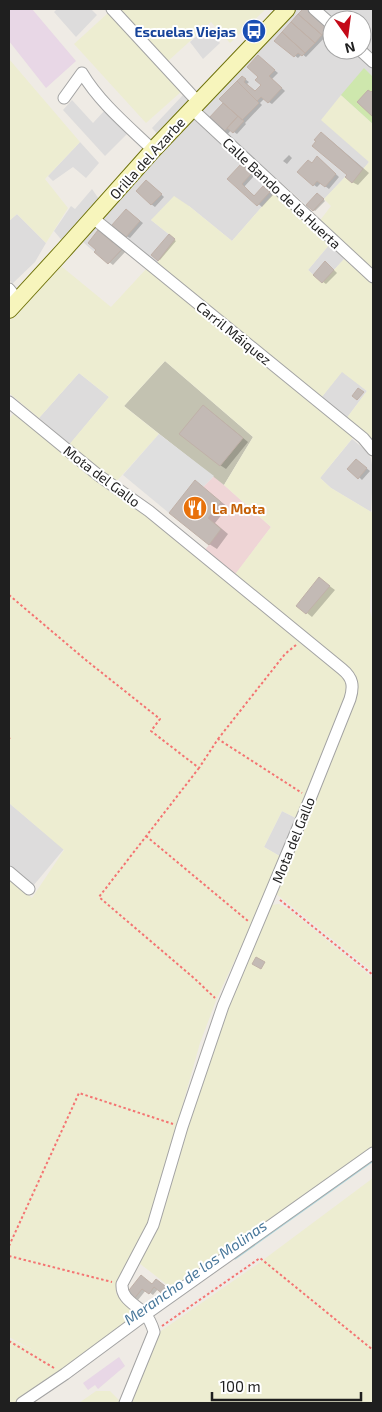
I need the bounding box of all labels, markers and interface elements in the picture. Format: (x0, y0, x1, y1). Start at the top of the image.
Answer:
north arrow (322, 10, 372, 60)
bus stop icon: Escuelas Viejas (241, 18, 267, 44)
place label: Escuelas Viejas (134, 23, 236, 40)
text: N (343, 39, 357, 58)
street label: Orilla del Azarbe (106, 114, 188, 202)
street label: Calle Bando de la Huerta (219, 134, 345, 252)
street label: Carril Máiquez (193, 298, 275, 368)
street label: Mota del Gallo (60, 442, 144, 510)
restaurant icon: La Mota (182, 495, 208, 521)
place label: La Mota (212, 500, 265, 517)
street label: Mota del Gallo (268, 794, 318, 886)
water label: Merancho de los Molinas (120, 1216, 270, 1328)
scale bar (212, 1370, 361, 1402)
text: 100 m (220, 1377, 261, 1395)

